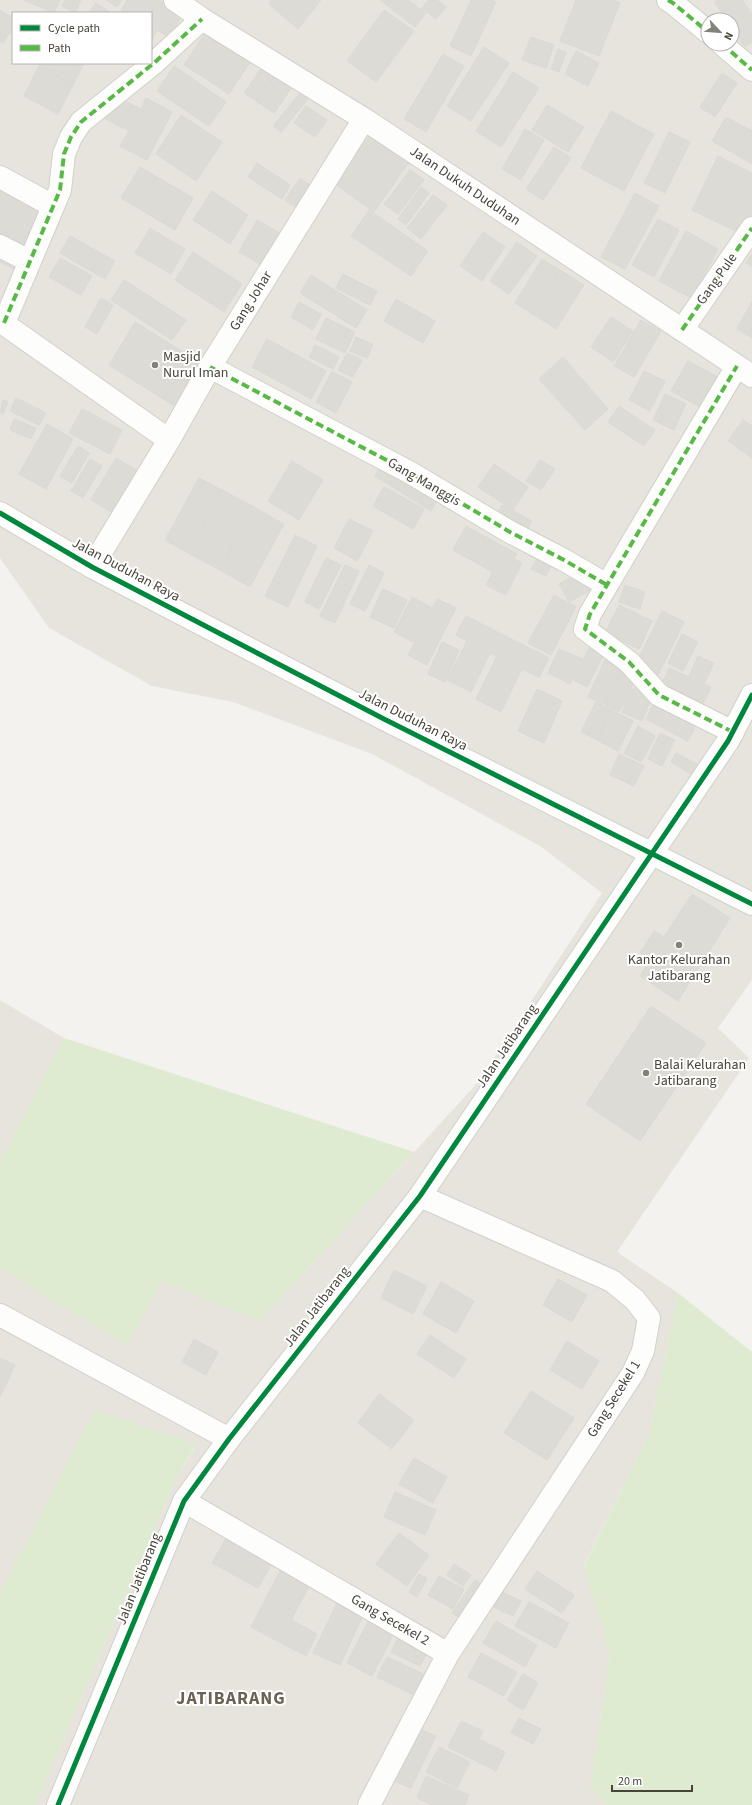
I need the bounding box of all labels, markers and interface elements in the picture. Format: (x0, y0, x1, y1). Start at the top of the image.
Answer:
legend (12, 12, 152, 64)
north arrow (700, 12, 740, 52)
text: Cycle path (48, 20, 100, 37)
text: N (720, 30, 737, 43)
text: Path (48, 40, 71, 57)
street label: Jalan Dukuh Duduhan (406, 141, 524, 231)
street label: Gang Pule (692, 249, 742, 309)
street label: Gang Johar (225, 267, 277, 335)
place label: Masjid Nurul Iman (163, 347, 229, 383)
marker: Masjid Nurul Iman (150, 360, 160, 370)
street label: Gang Manggis (384, 453, 464, 511)
street label: Jalan Duduhan Raya (68, 533, 184, 607)
street label: Jalan Duduhan Raya (355, 684, 471, 756)
marker: Kantor Kelurahan Jatibarang (674, 940, 684, 950)
place label: Kantor Kelurahan Jatibarang (628, 950, 730, 986)
street label: Jalan Jatibarang (471, 1000, 543, 1092)
place label: Balai Kelurahan Jatibarang (654, 1055, 746, 1091)
marker: Balai Kelurahan Jatibarang (641, 1068, 651, 1078)
street label: Jalan Jatibarang (279, 1262, 355, 1352)
street label: Gang Secekel 1 (582, 1357, 646, 1441)
street label: Jalan Jatibarang (111, 1530, 167, 1628)
street label: Gang Secekel 2 (347, 1589, 433, 1651)
district label: JATIBARANG (176, 1686, 286, 1711)
scale bar (612, 1767, 692, 1793)
text: 20 m (618, 1773, 642, 1790)

